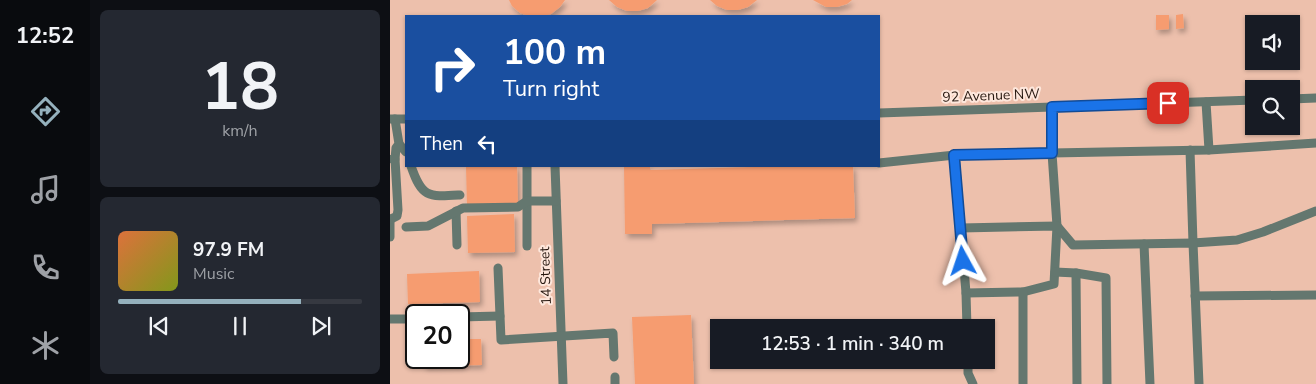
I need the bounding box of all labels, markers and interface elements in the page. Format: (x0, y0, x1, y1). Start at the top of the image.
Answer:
map controls (1245, 15, 1300, 135)
button: sound (1245, 15, 1300, 70)
text: 12:52 (16, 21, 74, 51)
text: 100 m (503, 29, 606, 76)
icon: right (420, 35, 485, 100)
text: 18 (201, 43, 279, 132)
text: Turn right (503, 74, 599, 104)
button: search (1245, 80, 1300, 135)
pin (1147, 82, 1189, 124)
street label: 92 Avenue NW (942, 84, 1041, 107)
icon: arrive (1154, 89, 1182, 117)
icon: directions (28, 94, 63, 129)
text: km/h (222, 120, 258, 142)
icon: left (473, 130, 501, 158)
text: Then (420, 131, 463, 157)
icon: music (28, 172, 63, 207)
position arrow (936, 234, 988, 286)
text: 97.9 FM (193, 237, 264, 263)
street label: 14 Street (535, 246, 556, 306)
icon: phone (28, 250, 63, 285)
text: Music (193, 263, 234, 285)
speed limit sign: 20 (405, 304, 470, 369)
icon: previous (145, 312, 173, 340)
icon: pause (226, 312, 254, 340)
icon: next (307, 312, 335, 340)
icon: climate (28, 328, 63, 363)
text: 12:53 · 1 min · 340 m (761, 331, 944, 357)

